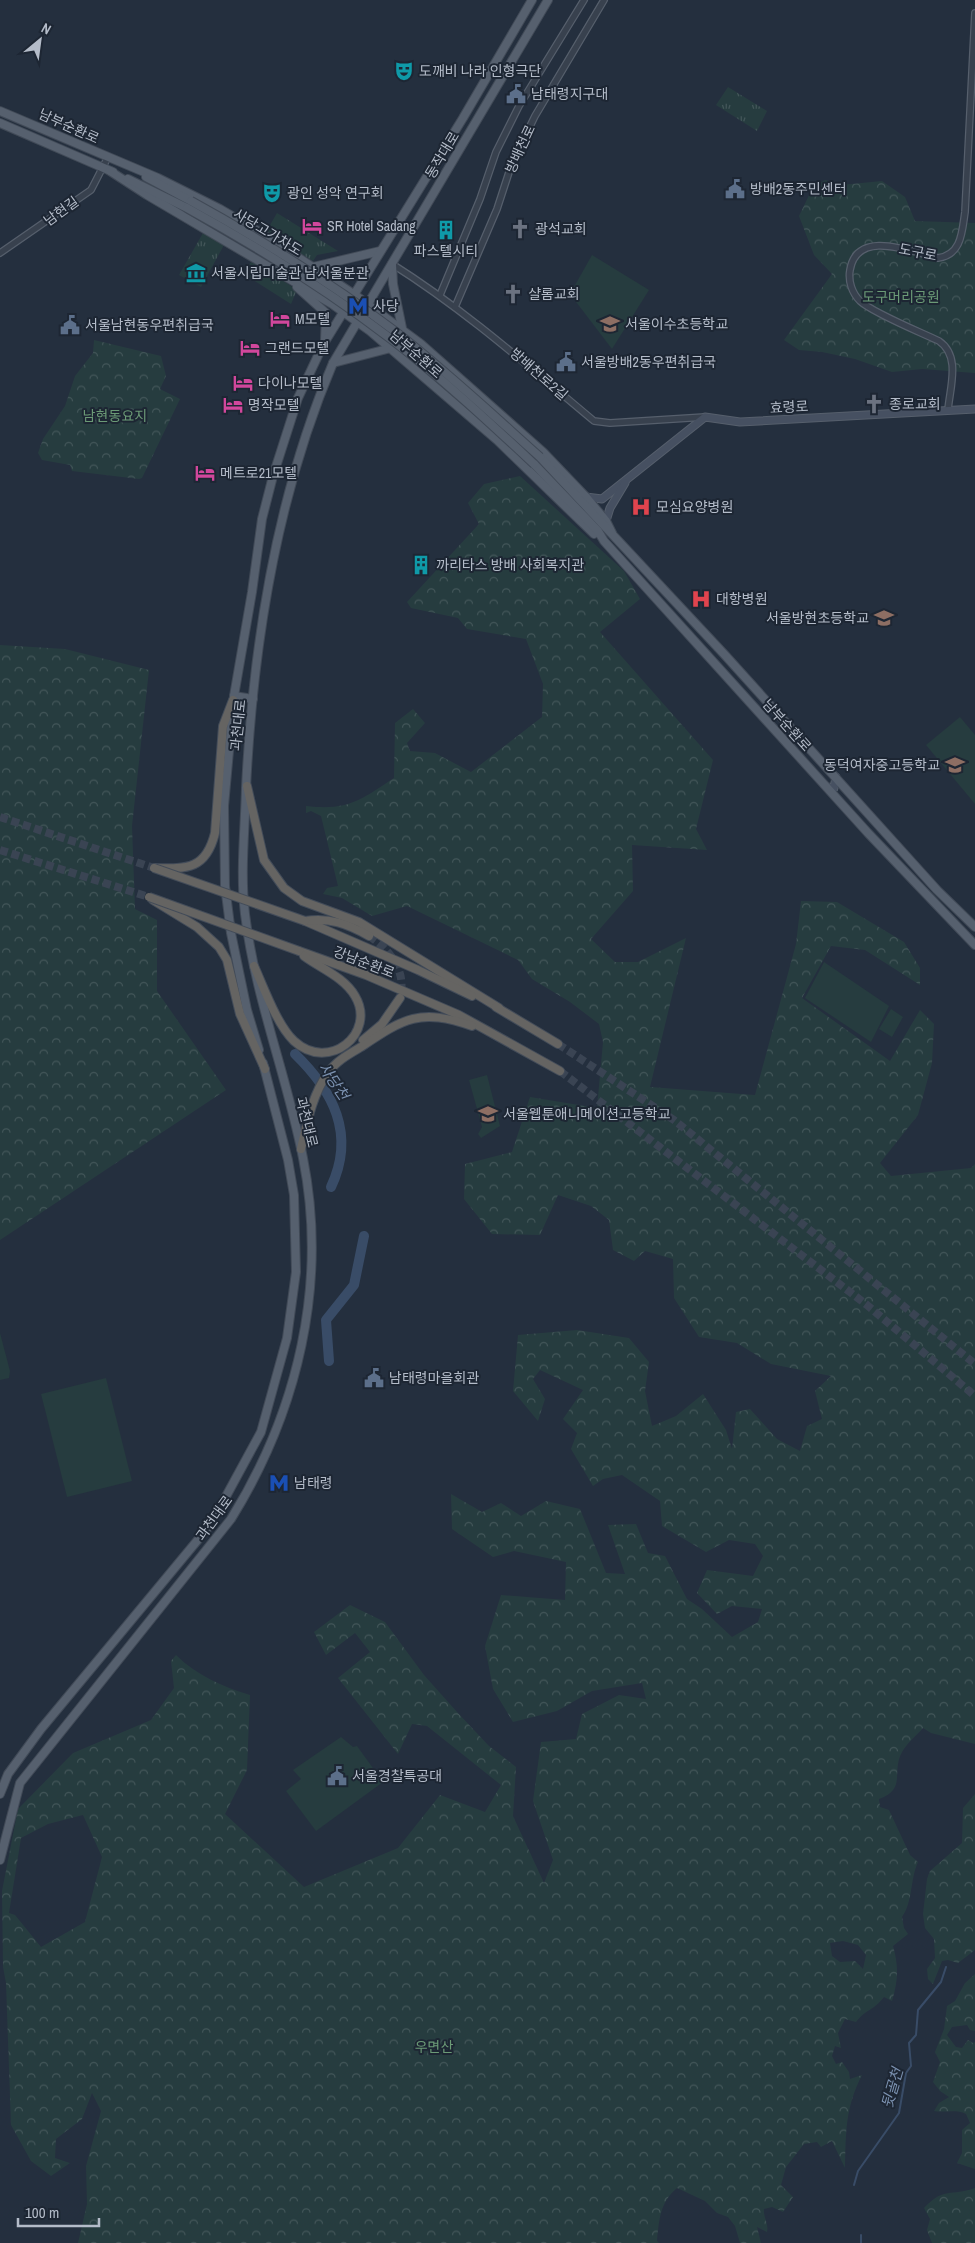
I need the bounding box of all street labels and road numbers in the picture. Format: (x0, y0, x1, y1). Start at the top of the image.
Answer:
street label: 남부순환로 (36, 105, 102, 147)
street label: 방배천로 (501, 122, 539, 176)
street label: 동작대로 (421, 128, 463, 182)
street label: 남현길 (40, 192, 82, 230)
street label: 사당고가차도 (230, 204, 306, 260)
street label: 도구로 (897, 239, 939, 265)
street label: 남부순환로 (386, 326, 446, 382)
street label: 방배천로2길 (506, 344, 572, 404)
street label: 효령로 (769, 397, 809, 417)
street label: 남부순환로 (759, 695, 815, 755)
street label: 과천대로 (226, 698, 250, 752)
street label: 강남순환로 (331, 942, 397, 982)
street label: 과천대로 (292, 1095, 322, 1149)
street label: 과천대로 (192, 1492, 236, 1544)

